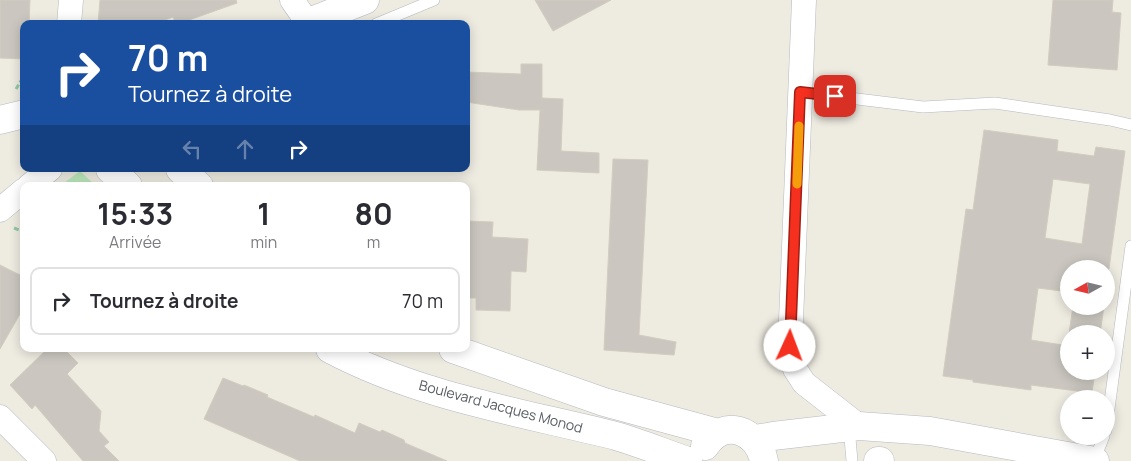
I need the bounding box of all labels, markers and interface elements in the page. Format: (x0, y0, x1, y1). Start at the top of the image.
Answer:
text: 70 m (128, 34, 208, 82)
icon: right (45, 40, 110, 105)
pin (814, 75, 856, 117)
text: Tournez à droite (128, 79, 292, 109)
icon: arrive (821, 82, 849, 110)
icon: left (178, 135, 206, 163)
icon: ahead (231, 135, 259, 163)
icon: right (284, 135, 312, 163)
text: 15:33 (97, 193, 173, 234)
text: 1 (257, 193, 270, 234)
text: 80 (355, 193, 393, 234)
text: Arrivée (109, 231, 161, 253)
text: min (250, 231, 277, 253)
text: m (367, 231, 380, 253)
north arrow (1060, 260, 1115, 315)
map controls (1060, 260, 1115, 445)
icon: right (47, 287, 75, 315)
text: Tournez à droite (90, 288, 238, 314)
text: 70 m (402, 288, 443, 314)
position arrow (763, 319, 815, 371)
button: + (1060, 325, 1115, 380)
street label: Boulevard Jacques Monod (417, 375, 585, 437)
button: − (1060, 390, 1115, 445)

